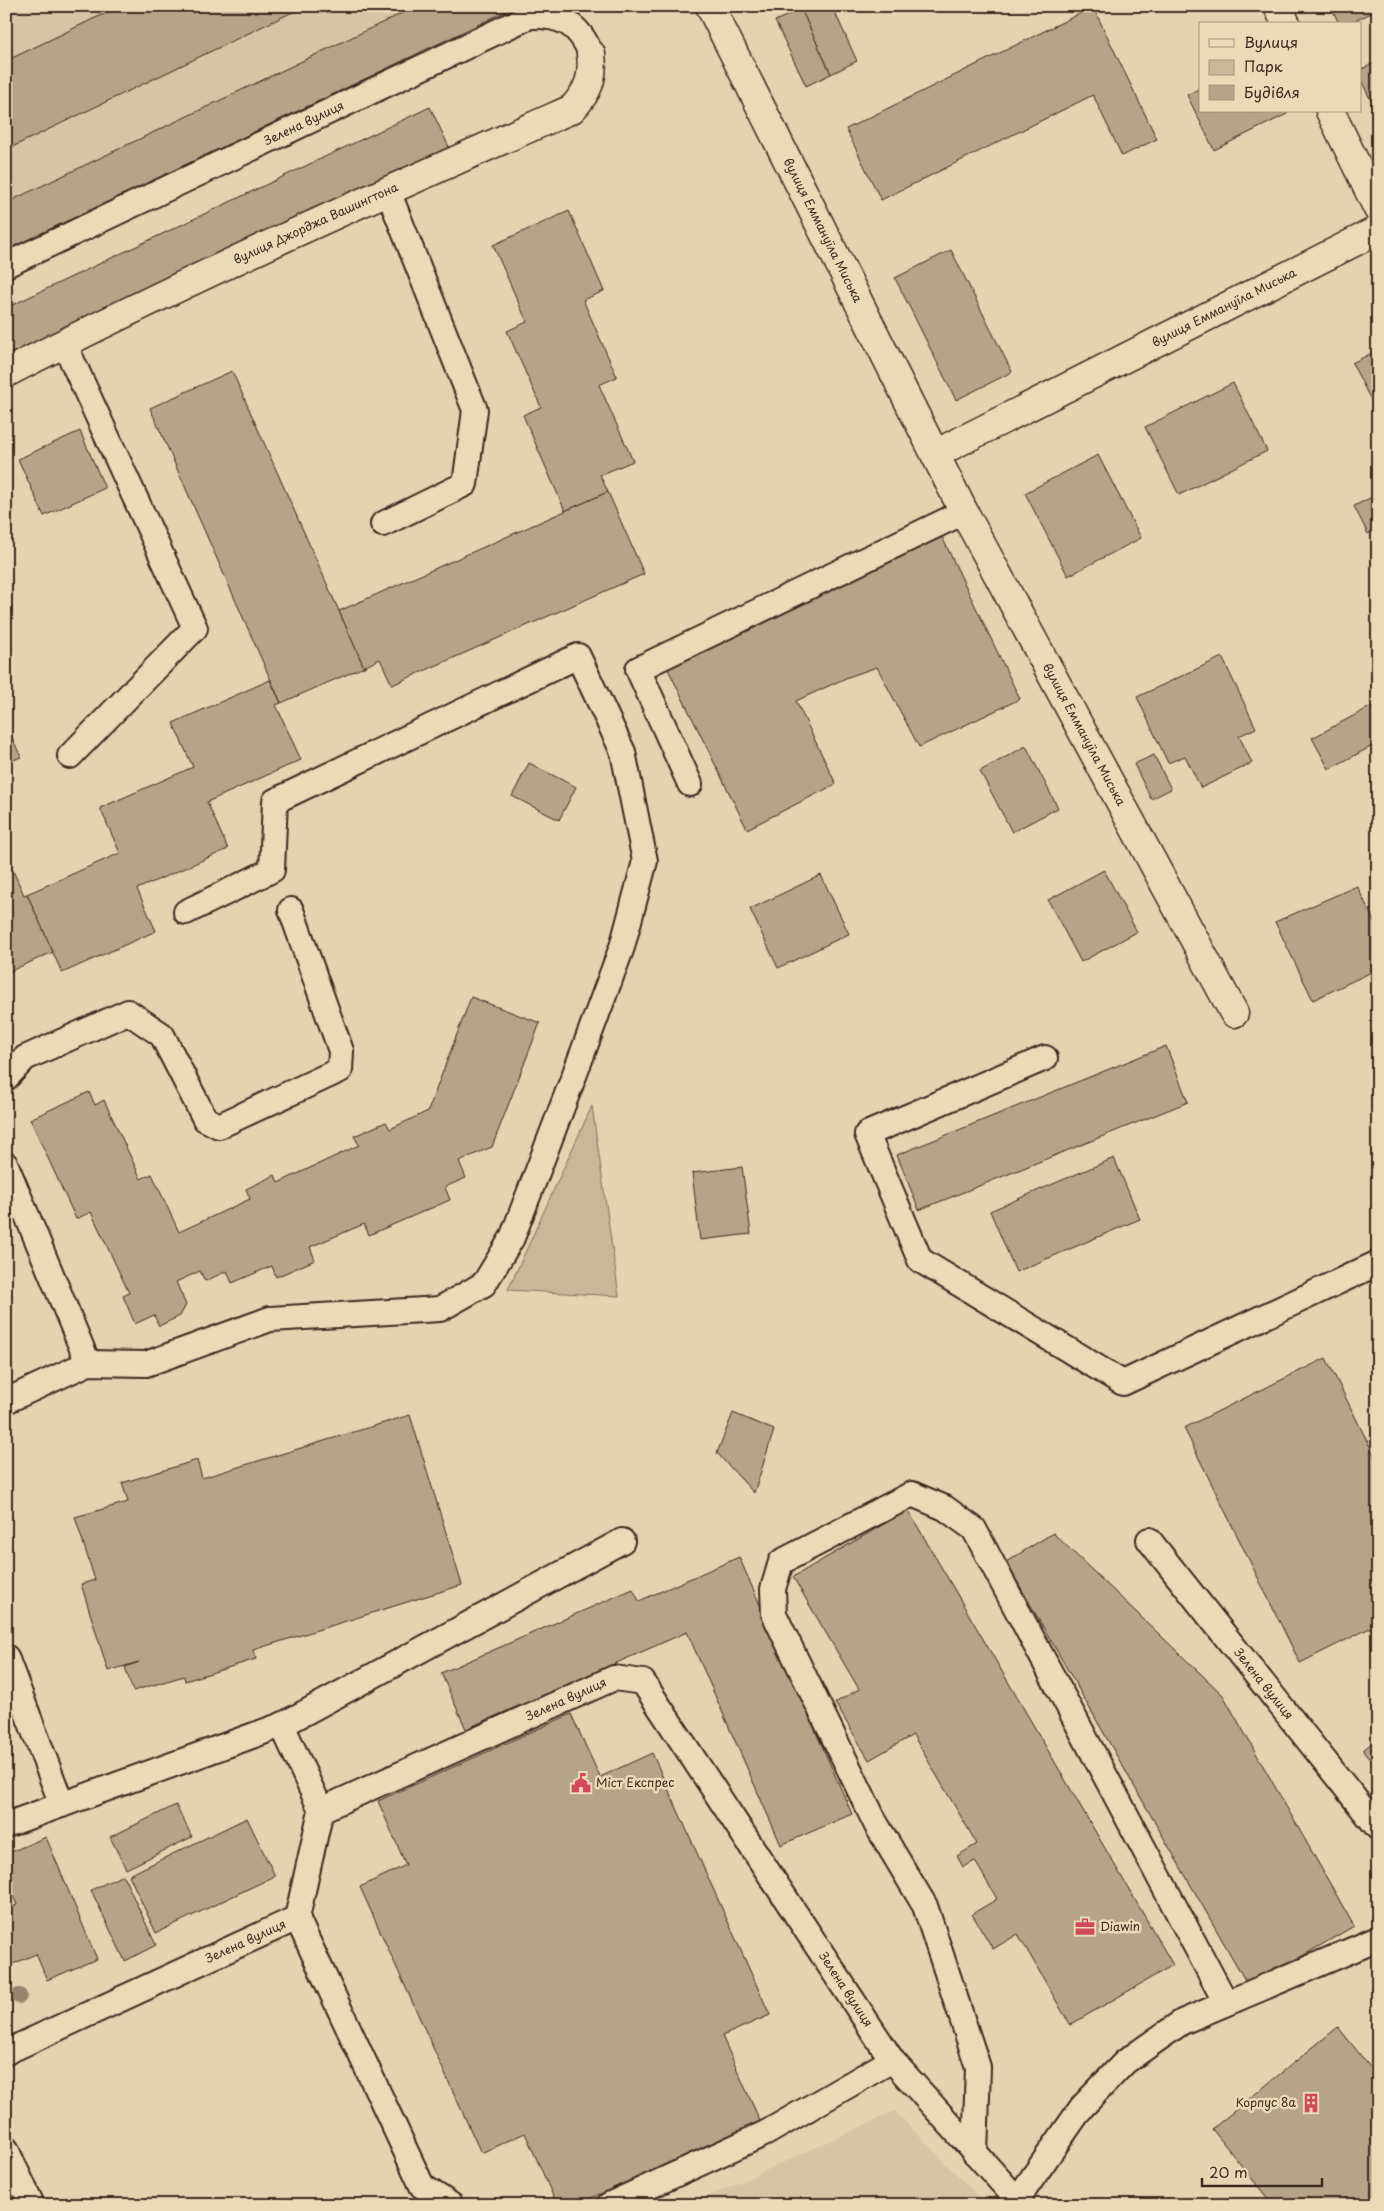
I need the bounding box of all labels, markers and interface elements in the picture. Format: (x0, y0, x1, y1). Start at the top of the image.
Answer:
legend (1199, 22, 1362, 112)
text: Вулиця (1244, 30, 1298, 53)
text: Парк (1244, 54, 1283, 77)
text: Будівля (1244, 80, 1300, 103)
street label: Зелена вулиця (261, 96, 347, 149)
street label: вулиця Еммануїла Миська (780, 155, 868, 306)
street label: вулиця Джорджа Вашингтона (230, 177, 401, 268)
street label: вулиця Еммануїла Миська (1148, 263, 1299, 351)
street label: вулиця Еммануїла Миська (1039, 660, 1131, 809)
street label: Зелена вулиця (1230, 1644, 1298, 1723)
street label: Зелена вулиця (523, 1673, 609, 1725)
public building icon: Міст Експрес (570, 1772, 592, 1794)
place label: Міст Експрес (596, 1773, 675, 1791)
street label: Зелена вулиця (202, 1914, 289, 1967)
office icon: Diawin (1074, 1916, 1096, 1938)
place label: Diawin (1100, 1917, 1140, 1935)
street label: Зелена вулиця (815, 1948, 878, 2030)
building icon: Корпус 8а (1300, 2092, 1322, 2114)
place label: Корпус 8а (1236, 2093, 1297, 2111)
scale bar (1202, 2156, 1322, 2188)
text: 20 m (1209, 2160, 1248, 2183)

